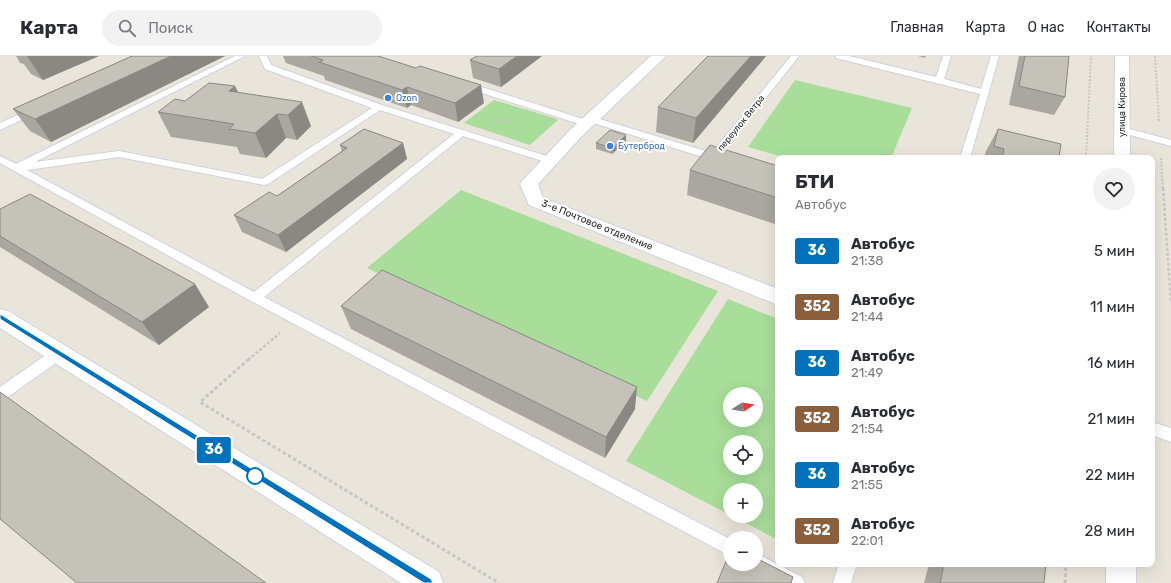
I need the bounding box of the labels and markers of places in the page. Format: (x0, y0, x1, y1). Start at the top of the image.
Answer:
marker: Ozon (383, 93, 393, 103)
place label: Ozon (396, 93, 417, 103)
marker: Бутерброд (605, 141, 615, 151)
place label: Бутерброд (618, 141, 665, 151)
unlabelled marker (246, 467, 264, 485)

